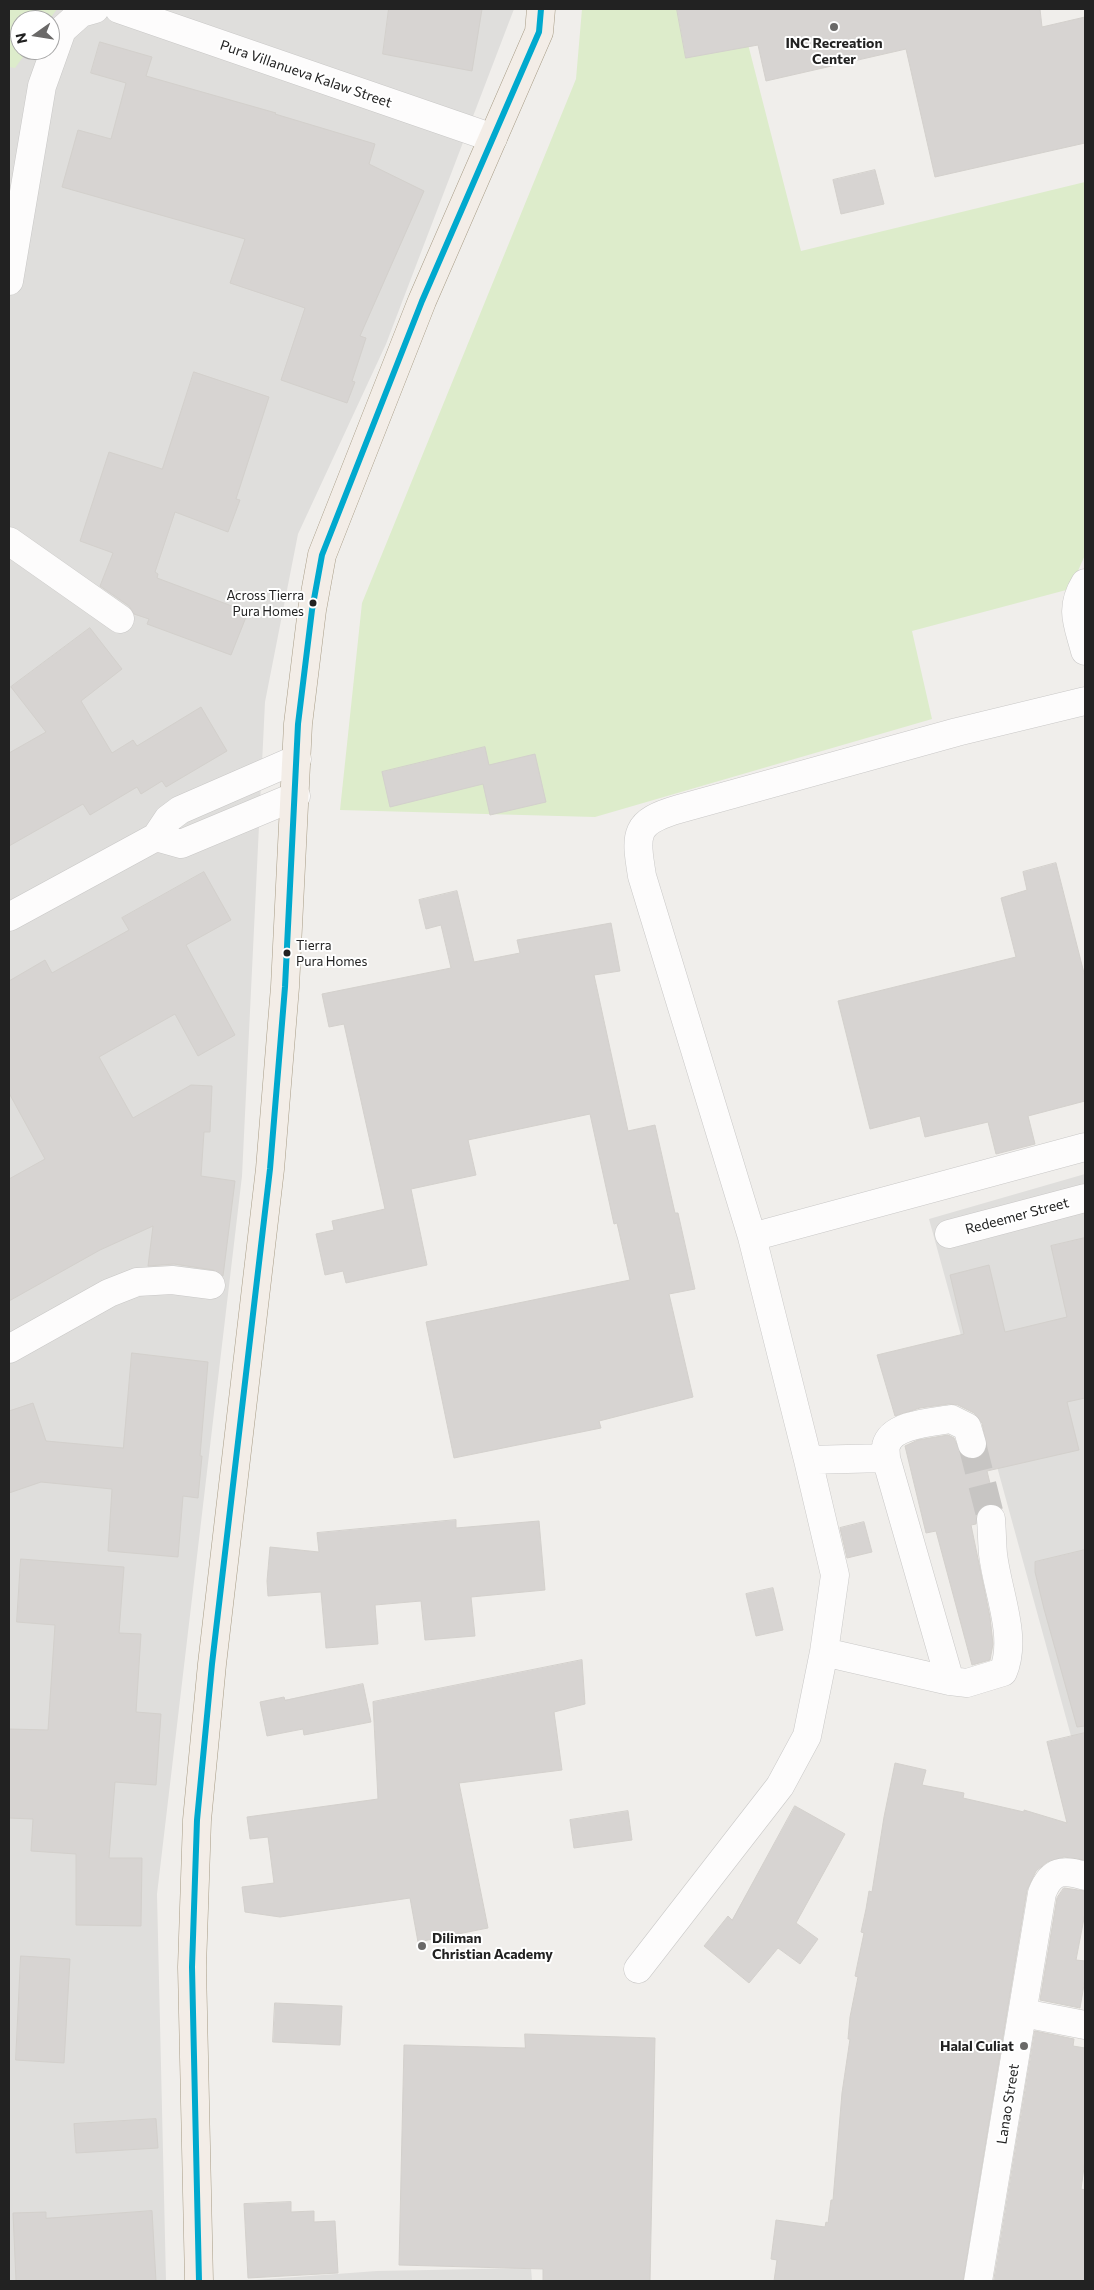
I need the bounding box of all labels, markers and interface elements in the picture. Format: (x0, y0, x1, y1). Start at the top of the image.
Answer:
north arrow (10, 10, 60, 60)
marker: INC Recreation Center (828, 21, 840, 33)
text: N (11, 31, 30, 45)
place label: INC Recreation Center (785, 35, 883, 68)
street label: Pura Villanueva Kalaw Street (218, 37, 394, 111)
place label: Across Tierra Pura Homes (226, 588, 304, 619)
marker: Across Tierra Pura Homes (308, 598, 318, 608)
place label: Tierra Pura Homes (296, 938, 367, 969)
marker: Tierra Pura Homes (282, 948, 292, 958)
street label: Redeemer Street (963, 1194, 1071, 1238)
place label: Diliman Christian Academy (432, 1930, 553, 1962)
marker: Diliman Christian Academy (416, 1940, 428, 1952)
place label: Halal Culiat (940, 2038, 1014, 2054)
marker: Halal Culiat (1018, 2040, 1030, 2052)
street label: Lanao Street (993, 2063, 1023, 2145)

